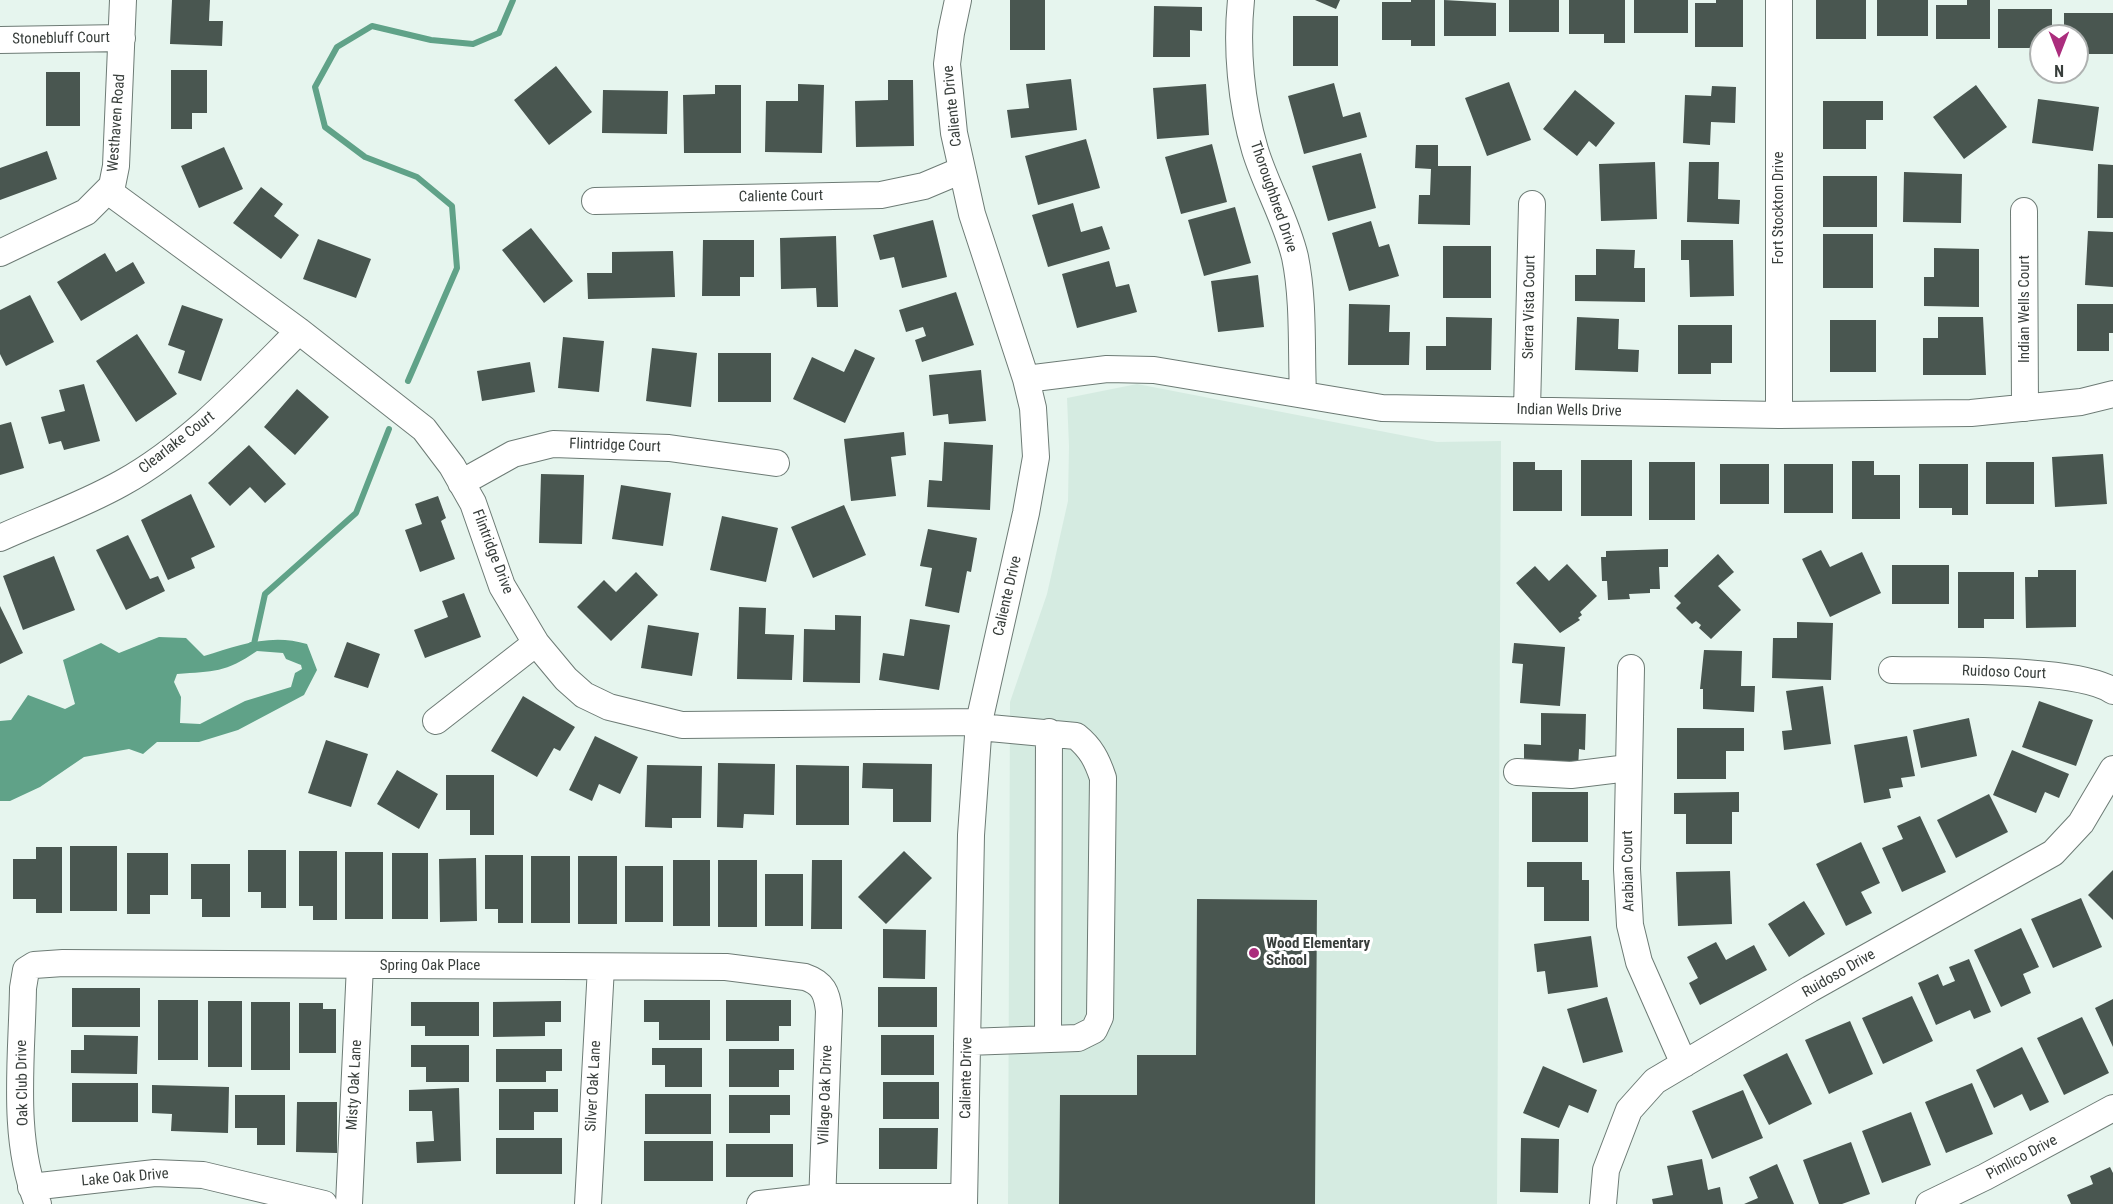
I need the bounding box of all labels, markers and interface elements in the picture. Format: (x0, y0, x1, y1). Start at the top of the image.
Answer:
north arrow (2029, 24, 2089, 84)
street label: Stonebluff Court (12, 29, 110, 49)
text: N (2054, 61, 2064, 80)
street label: Caliente Drive (940, 64, 966, 148)
street label: Westhaven Road (105, 73, 129, 173)
street label: Thoroughbred Drive (1246, 139, 1300, 255)
street label: Fort Stockton Drive (1770, 151, 1788, 265)
street label: Caliente Court (739, 187, 823, 207)
street label: Sierra Vista Court (1520, 255, 1540, 359)
street label: Indian Wells Court (2016, 255, 2034, 363)
street label: Indian Wells Drive (1516, 401, 1622, 421)
street label: Clearlake Court (136, 408, 218, 478)
street label: Flintridge Court (569, 435, 661, 457)
street label: Flintridge Drive (468, 507, 516, 597)
street label: Caliente Drive (990, 554, 1026, 638)
street label: Ruidoso Court (1962, 663, 2046, 683)
street label: Arabian Court (1619, 830, 1639, 912)
place label: Wood Elementary School (1266, 935, 1370, 970)
marker: Wood Elementary School (1247, 946, 1261, 960)
street label: Ruidoso Drive (1799, 946, 1879, 1002)
street label: Spring Oak Place (380, 957, 480, 975)
street label: Caliente Drive (957, 1037, 977, 1119)
street label: Misty Oak Lane (344, 1039, 366, 1131)
street label: Oak Club Drive (13, 1040, 33, 1126)
street label: Silver Oak Lane (583, 1040, 605, 1132)
street label: Village Oak Drive (815, 1045, 837, 1145)
street label: Pimlico Drive (1983, 1132, 2061, 1184)
street label: Lake Oak Drive (81, 1165, 169, 1191)

